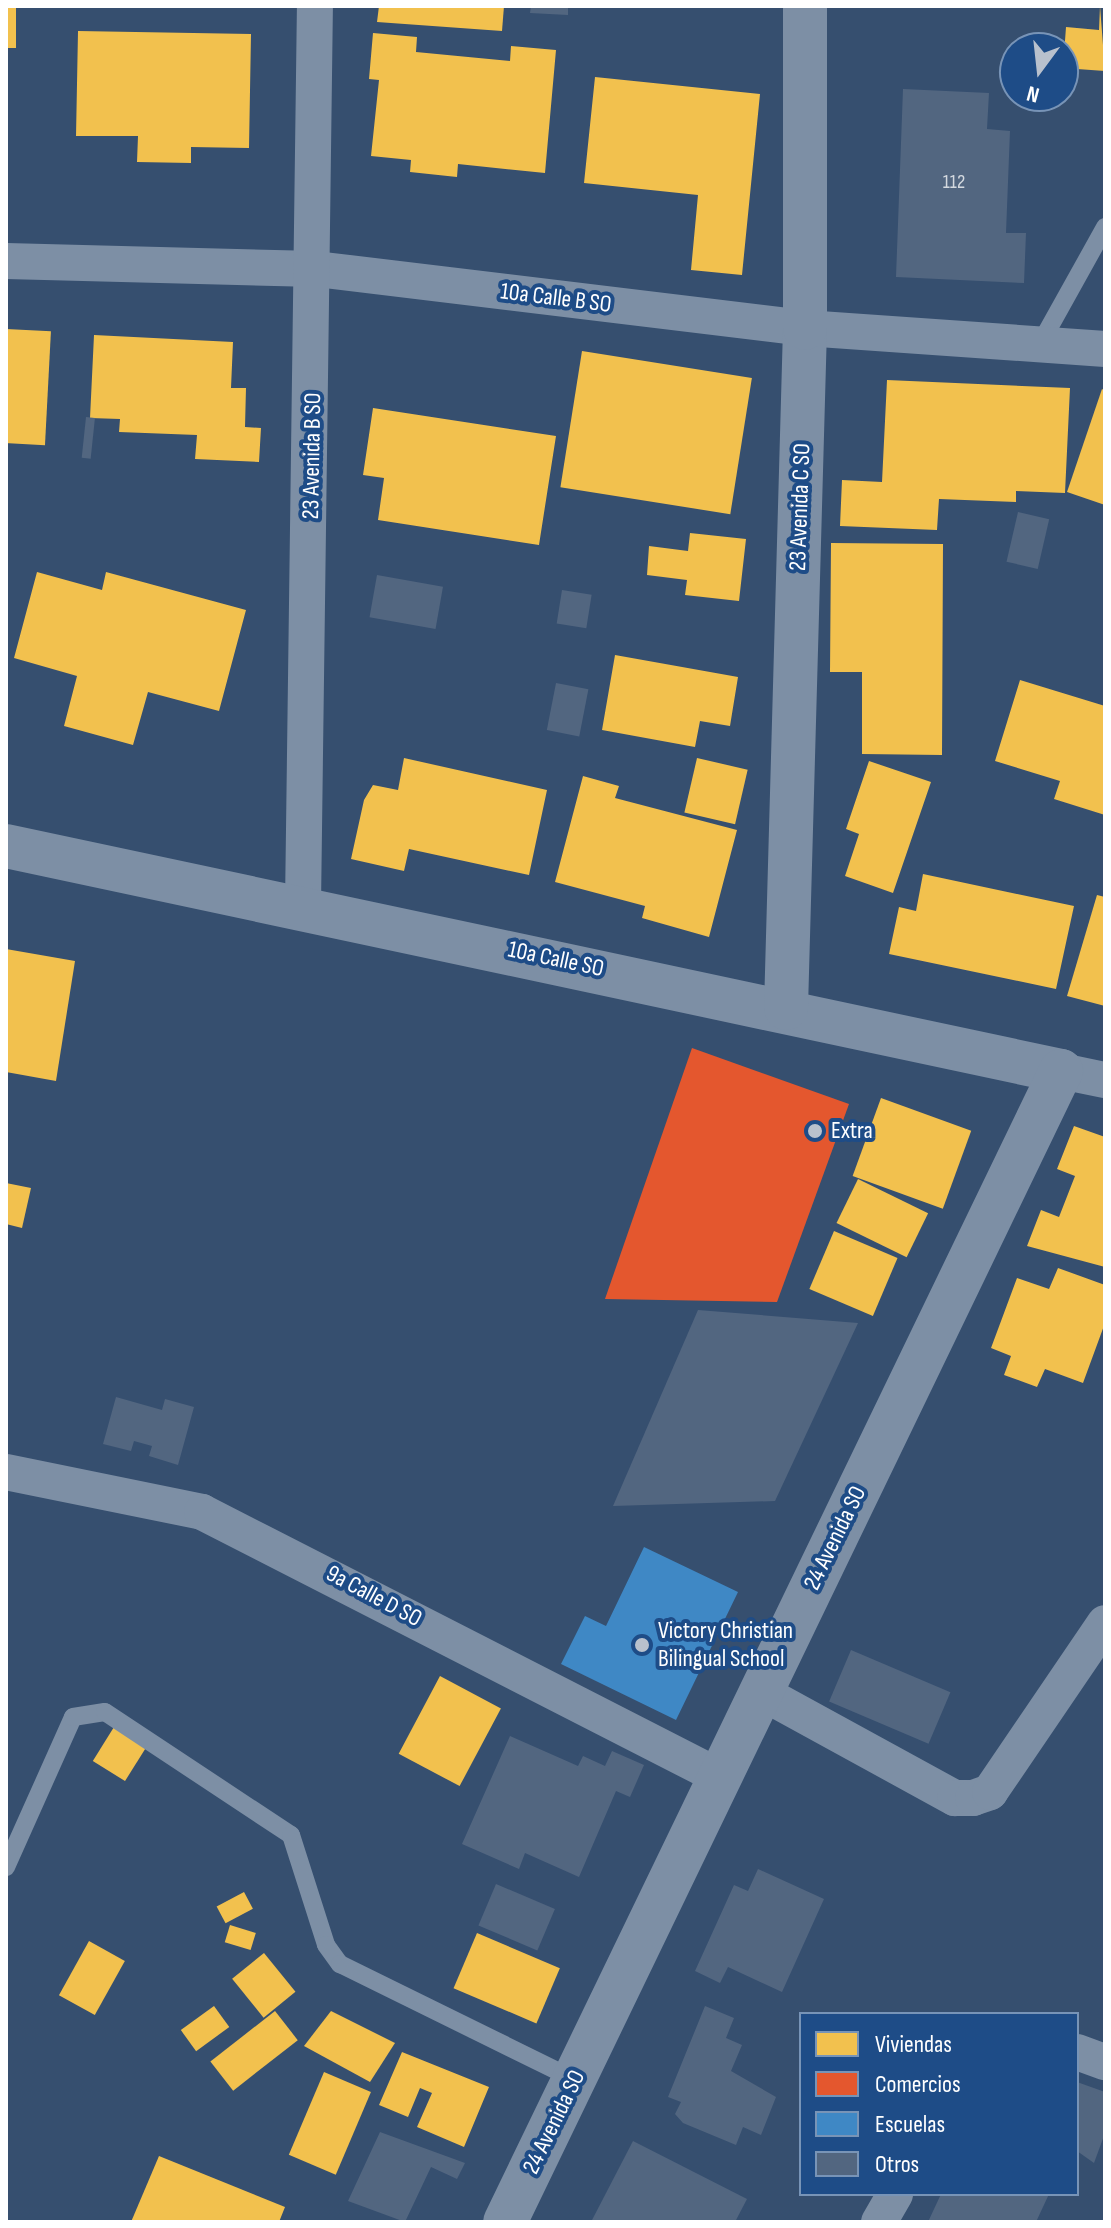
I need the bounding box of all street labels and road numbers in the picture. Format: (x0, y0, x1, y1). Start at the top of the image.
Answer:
street label: 10a Calle B SO (499, 277, 613, 319)
street label: 23 Avenida B SO (296, 392, 328, 520)
street label: 23 Avenida C SO (783, 443, 817, 571)
street label: 10a Calle SO (506, 935, 606, 983)
street label: 24 Avenida SO (797, 1481, 873, 1595)
street label: 9a Calle D SO (321, 1559, 427, 1633)
street label: 24 Avenida SO (516, 2065, 592, 2179)

